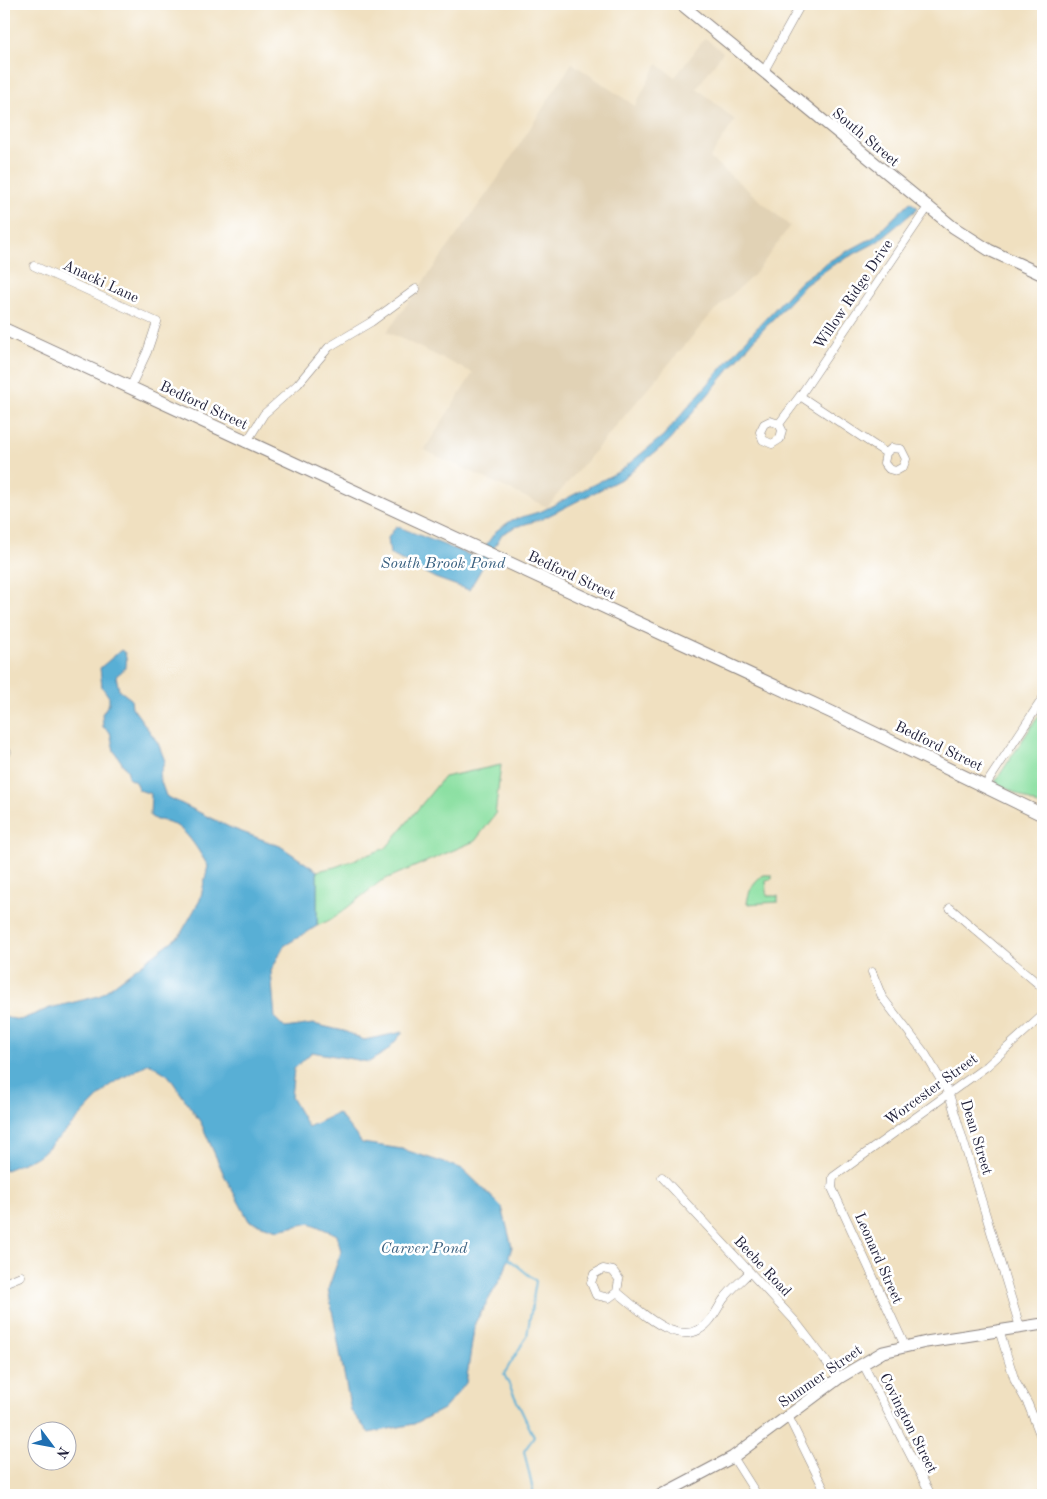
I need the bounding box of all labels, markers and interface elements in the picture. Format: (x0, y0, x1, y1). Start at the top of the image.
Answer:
street label: South Street (829, 106, 901, 170)
street label: Willow Ridge Drive (812, 237, 896, 352)
street label: Anacki Lane (60, 258, 141, 307)
street label: Bedford Street (157, 379, 250, 433)
street label: Bedford Street (525, 549, 618, 603)
water label: South Brook Pond (381, 556, 506, 572)
street label: Bedford Street (892, 720, 985, 775)
street label: Worcester Street (883, 1052, 981, 1129)
street label: Dean Street (957, 1098, 994, 1177)
street label: Leonard Street (851, 1211, 904, 1306)
street label: Beebe Road (730, 1234, 794, 1300)
water label: Carver Pond (380, 1241, 468, 1257)
street label: Summer Street (776, 1343, 865, 1412)
street label: Covington Street (876, 1371, 939, 1476)
north arrow (28, 1422, 78, 1472)
text: N (53, 1444, 71, 1461)

